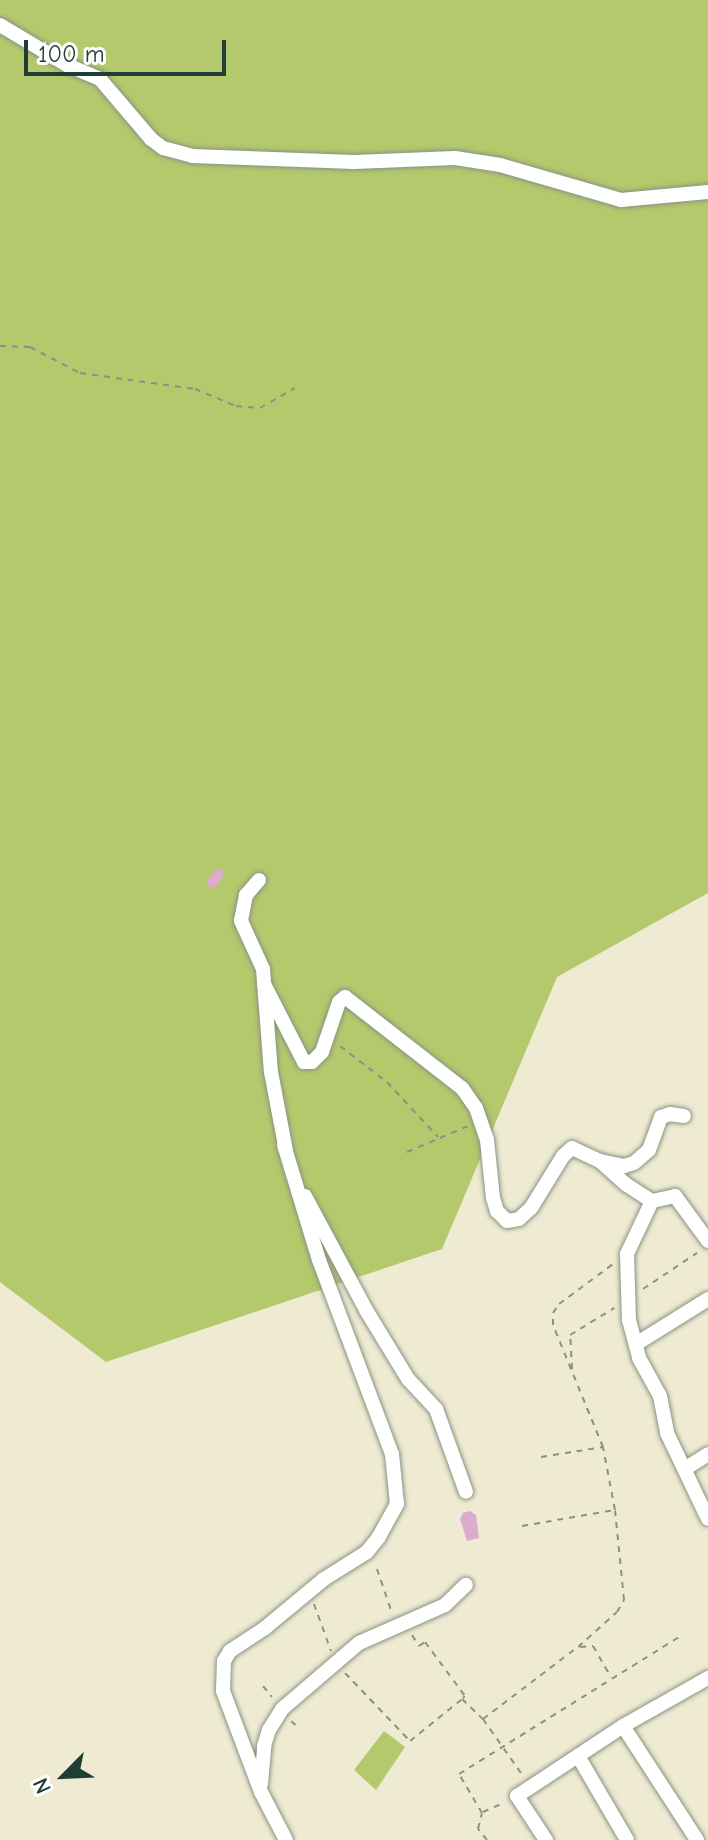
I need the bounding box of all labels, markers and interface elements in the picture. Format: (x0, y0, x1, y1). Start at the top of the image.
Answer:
scale bar (28, 24, 230, 74)
text: 100 m (38, 40, 105, 68)
north arrow (24, 1736, 104, 1816)
text: N (27, 1774, 57, 1798)

